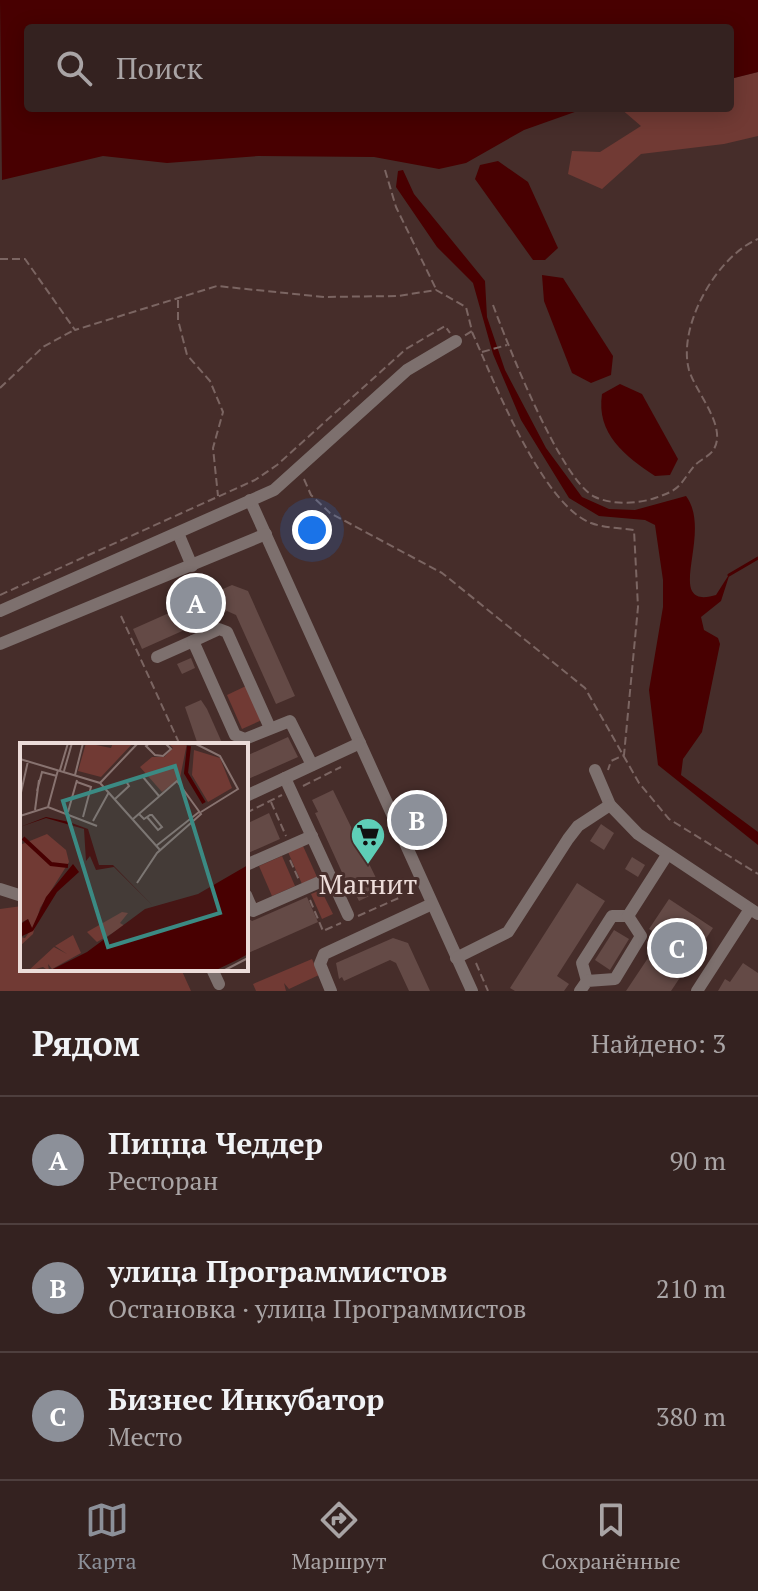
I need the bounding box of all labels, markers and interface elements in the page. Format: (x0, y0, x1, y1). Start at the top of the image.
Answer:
search box (24, 24, 734, 112)
icon: search (52, 46, 96, 90)
text: Поиск (116, 48, 203, 88)
your location (292, 510, 332, 550)
pin: A (170, 573, 222, 633)
inset map (20, 743, 248, 971)
pin: B (391, 790, 443, 850)
supermarket icon: Магнит (349, 816, 387, 866)
place label: Магнит (319, 865, 417, 902)
pin: C (651, 918, 703, 978)
text: Рядом (32, 1021, 140, 1066)
text: Найдено: 3 (591, 1026, 726, 1060)
text: Пицца Чеддер (108, 1123, 323, 1163)
text: A (49, 1143, 67, 1177)
text: 90 m (670, 1143, 726, 1177)
text: Ресторан (108, 1163, 219, 1197)
text: улица Программистов (108, 1251, 447, 1291)
text: B (50, 1271, 66, 1305)
text: 210 m (656, 1271, 726, 1305)
text: Остановка · улица Программистов (108, 1291, 527, 1325)
text: Бизнес Инкубатор (108, 1379, 384, 1419)
text: C (50, 1399, 66, 1433)
text: 380 m (656, 1399, 726, 1433)
text: Место (108, 1419, 183, 1453)
tab: Карта (77, 1498, 137, 1575)
tab: Маршрут (291, 1498, 387, 1575)
tab: Сохранённые (541, 1498, 681, 1575)

